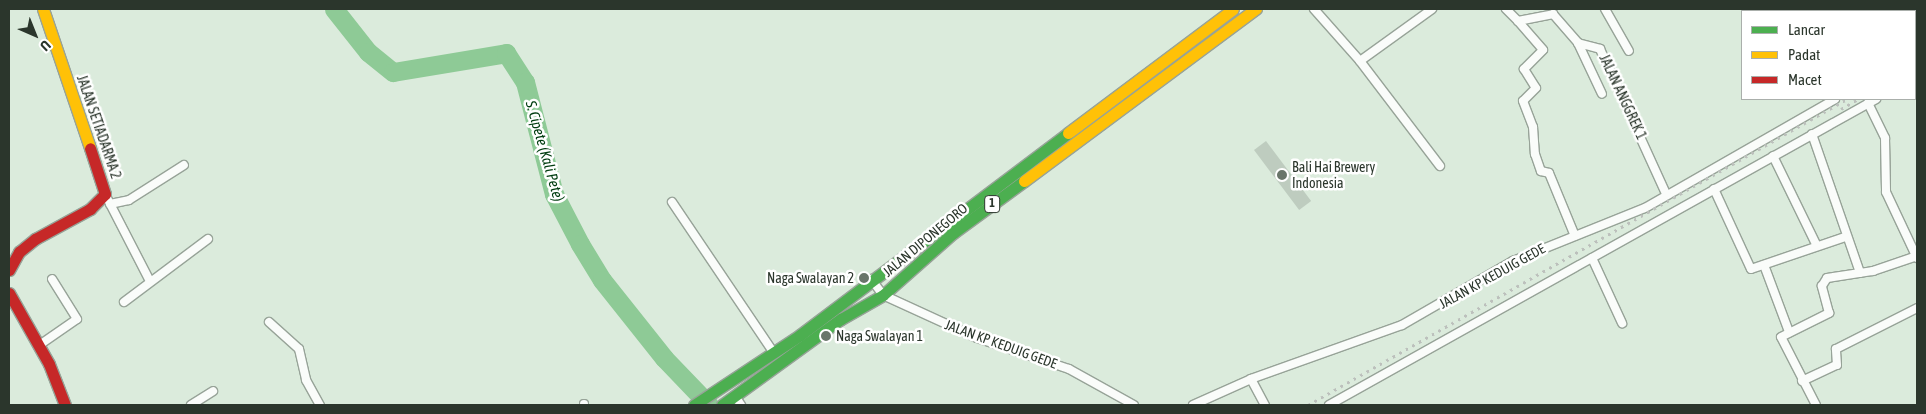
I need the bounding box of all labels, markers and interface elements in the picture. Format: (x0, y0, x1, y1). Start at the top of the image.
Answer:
north arrow (10, 10, 60, 60)
legend (1741, 10, 1916, 100)
text: Lancar (1788, 21, 1825, 38)
text: U (37, 37, 54, 54)
text: Padat (1788, 46, 1820, 63)
street label: JALAN ANGGREK 1 (1596, 52, 1650, 142)
text: Macet (1788, 71, 1822, 88)
street label: JALAN SETIADARMA 2 (73, 73, 125, 181)
water label: S. Cipete (Kali Pete) (522, 99, 568, 203)
place label: Bali Hai Brewery Indonesia (1292, 159, 1375, 192)
marker: Bali Hai Brewery Indonesia (1276, 169, 1288, 181)
road number: 1 (983, 194, 1001, 213)
street label: JALAN DIPONEGORO (879, 200, 971, 280)
street label: JALAN KP KEDUIG GEDE (1436, 240, 1548, 312)
place label: Naga Swalayan 2 (767, 270, 854, 286)
marker: Naga Swalayan 2 (858, 272, 870, 284)
street label: JALAN KP KEDUIG GEDE (942, 316, 1060, 372)
place label: Naga Swalayan 1 (836, 328, 923, 344)
marker: Naga Swalayan 1 (820, 330, 832, 342)

